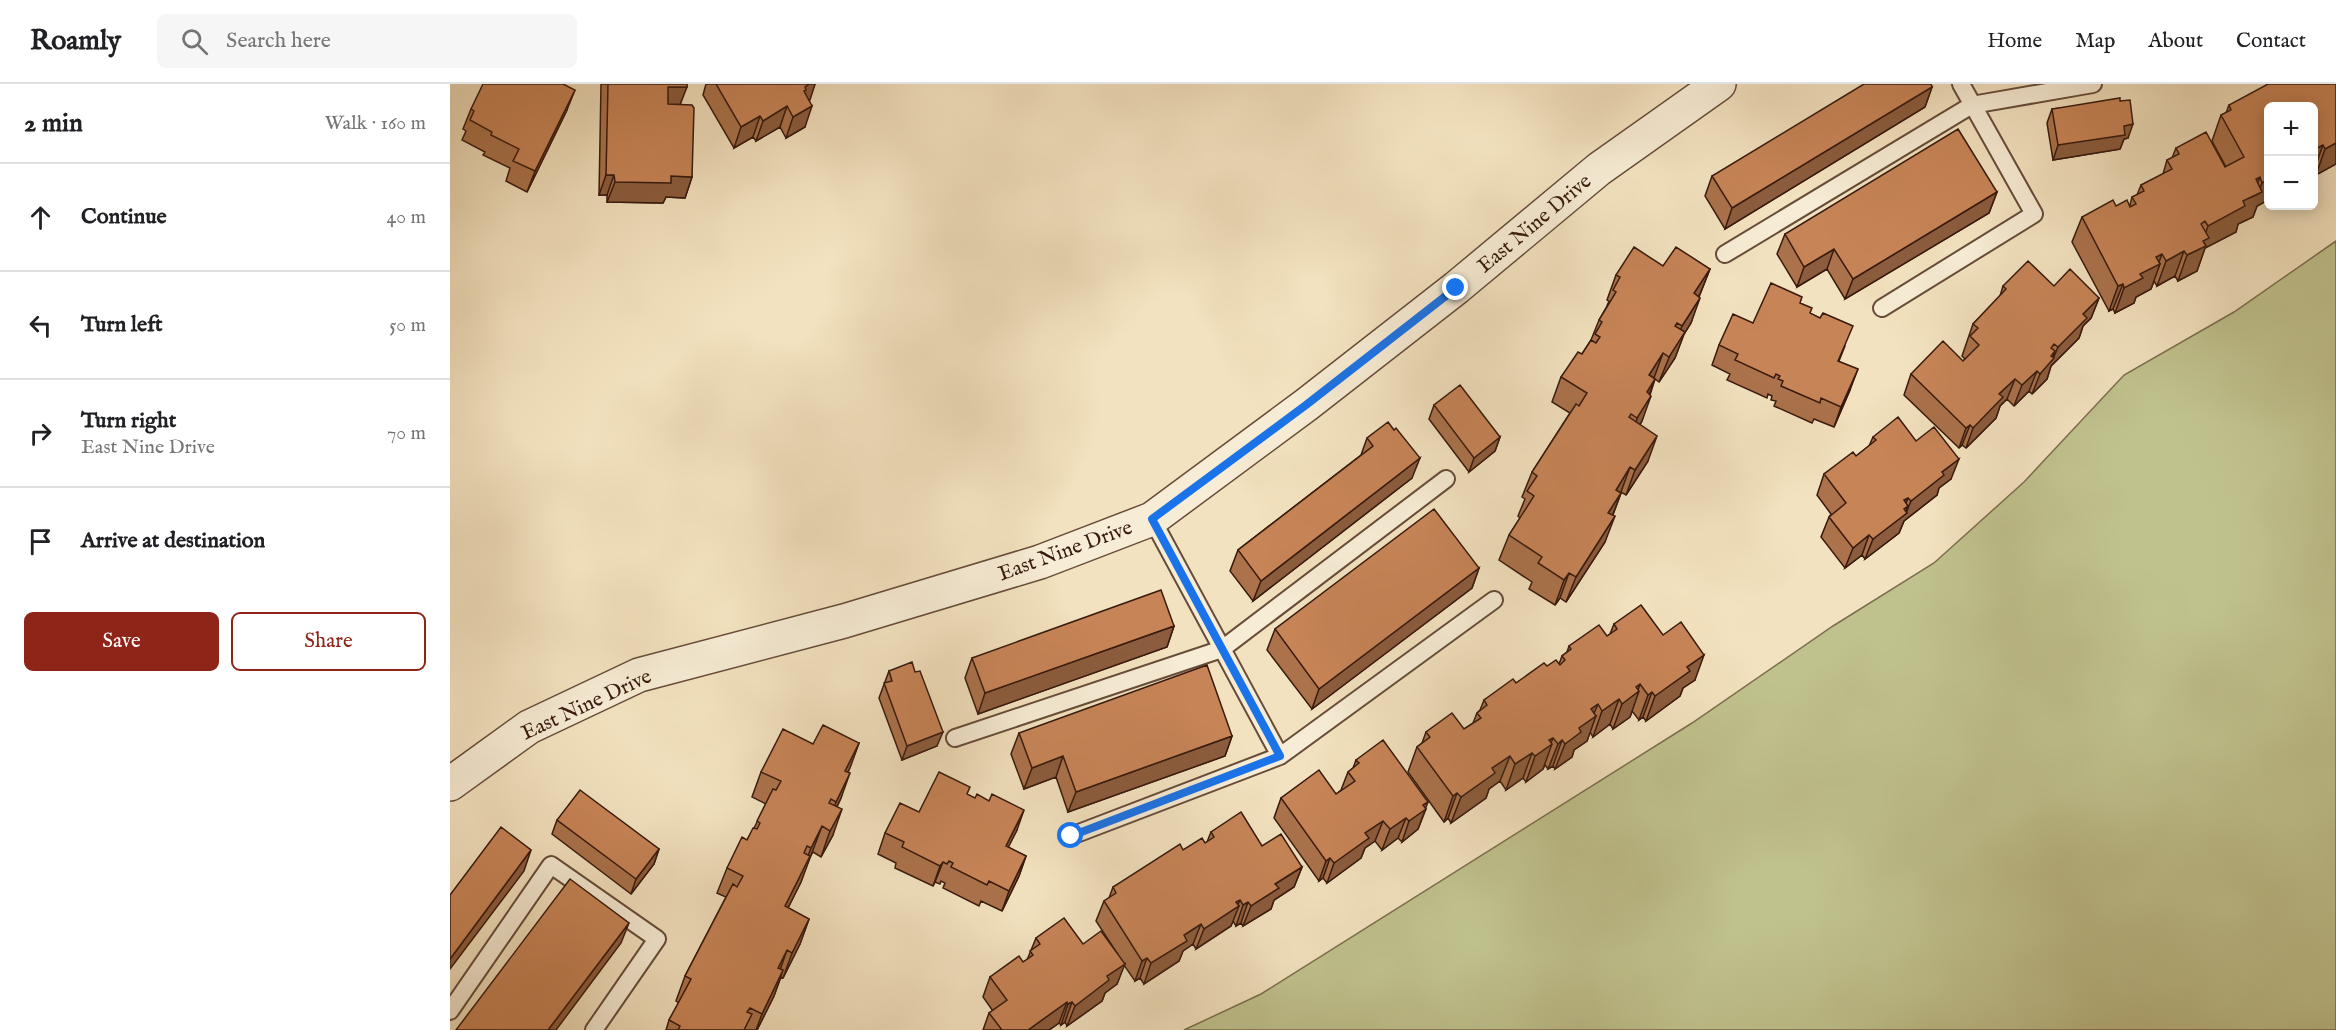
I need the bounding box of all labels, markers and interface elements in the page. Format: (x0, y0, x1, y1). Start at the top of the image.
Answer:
search box (157, 14, 577, 68)
text: Roamly (30, 24, 121, 59)
icon: search (178, 25, 211, 58)
text: Search here (226, 27, 331, 55)
text: Home (1987, 28, 2042, 55)
text: Map (2075, 28, 2115, 55)
text: About (2148, 28, 2203, 55)
text: Contact (2236, 28, 2306, 55)
map controls (2264, 102, 2318, 210)
button: + (2264, 102, 2318, 156)
text: 2 min (24, 107, 83, 140)
text: Walk · 160 m (325, 111, 426, 136)
button: − (2264, 156, 2318, 210)
street label: East Nine Drive (1472, 168, 1598, 280)
icon: ahead (24, 201, 57, 234)
text: Continue (81, 203, 167, 231)
text: 40 m (387, 205, 426, 230)
route end (1442, 274, 1468, 300)
icon: left (24, 309, 57, 342)
text: Turn left (81, 311, 163, 339)
text: 50 m (389, 313, 426, 338)
text: Turn right (81, 407, 176, 435)
icon: right (24, 417, 57, 450)
text: 70 m (387, 421, 426, 446)
text: East Nine Drive (81, 435, 215, 460)
street label: East Nine Drive (995, 515, 1137, 588)
icon: arrive (24, 525, 57, 558)
text: Arrive at destination (81, 527, 265, 555)
button: Save (24, 612, 219, 671)
button: Share (231, 612, 426, 671)
street label: East Nine Drive (517, 663, 656, 747)
route start (1057, 822, 1083, 848)

